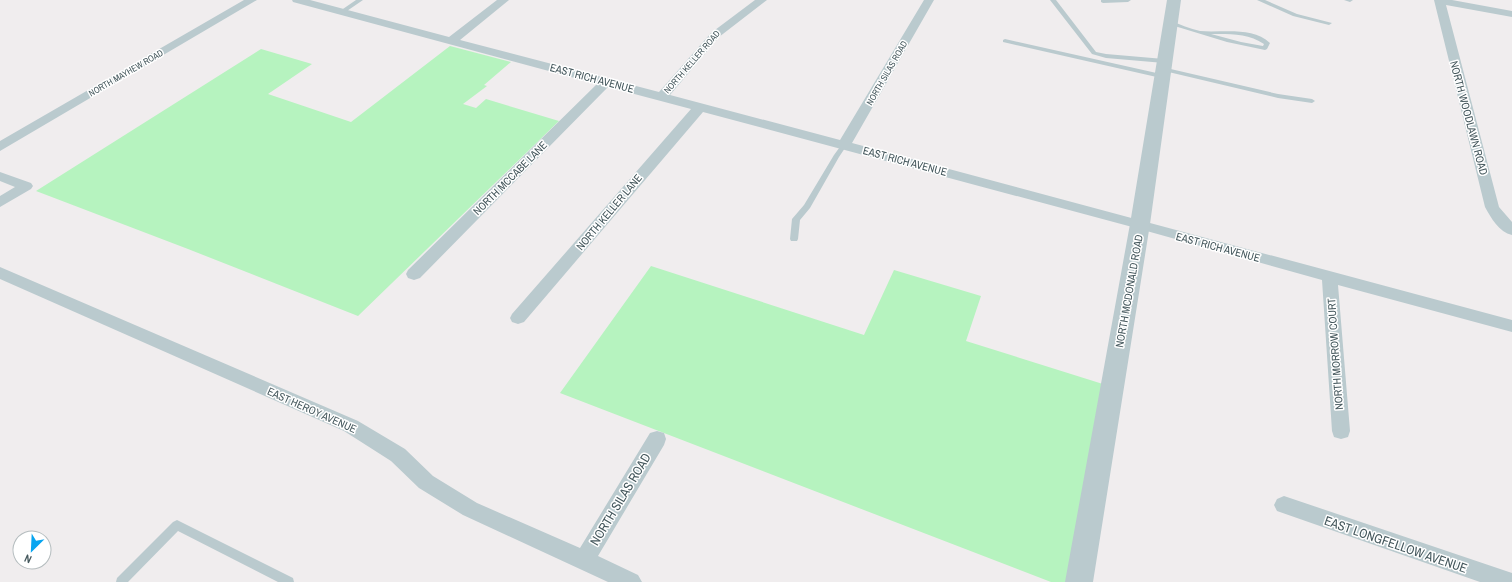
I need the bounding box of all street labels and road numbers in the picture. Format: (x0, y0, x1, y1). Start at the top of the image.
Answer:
street label: NORTH KELLER ROAD (661, 28, 723, 96)
street label: NORTH SILAS ROAD (864, 39, 910, 107)
street label: NORTH MAYHEW ROAD (87, 47, 165, 99)
street label: NORTH WOODLAWN ROAD (1447, 59, 1491, 177)
street label: EAST RICH AVENUE (548, 60, 636, 96)
street label: NORTH MCCABE LANE (470, 138, 550, 218)
street label: EAST RICH AVENUE (861, 143, 949, 179)
street label: NORTH KELLER LANE (573, 171, 645, 253)
street label: EAST RICH AVENUE (1174, 229, 1262, 265)
street label: NORTH MCDONALD ROAD (1112, 233, 1146, 349)
street label: NORTH MORROW COURT (1324, 297, 1346, 410)
street label: EAST HEROY AVENUE (265, 384, 359, 436)
street label: NORTH SILAS ROAD (586, 450, 655, 548)
street label: EAST LONGFELLOW AVENUE (1322, 512, 1470, 577)

